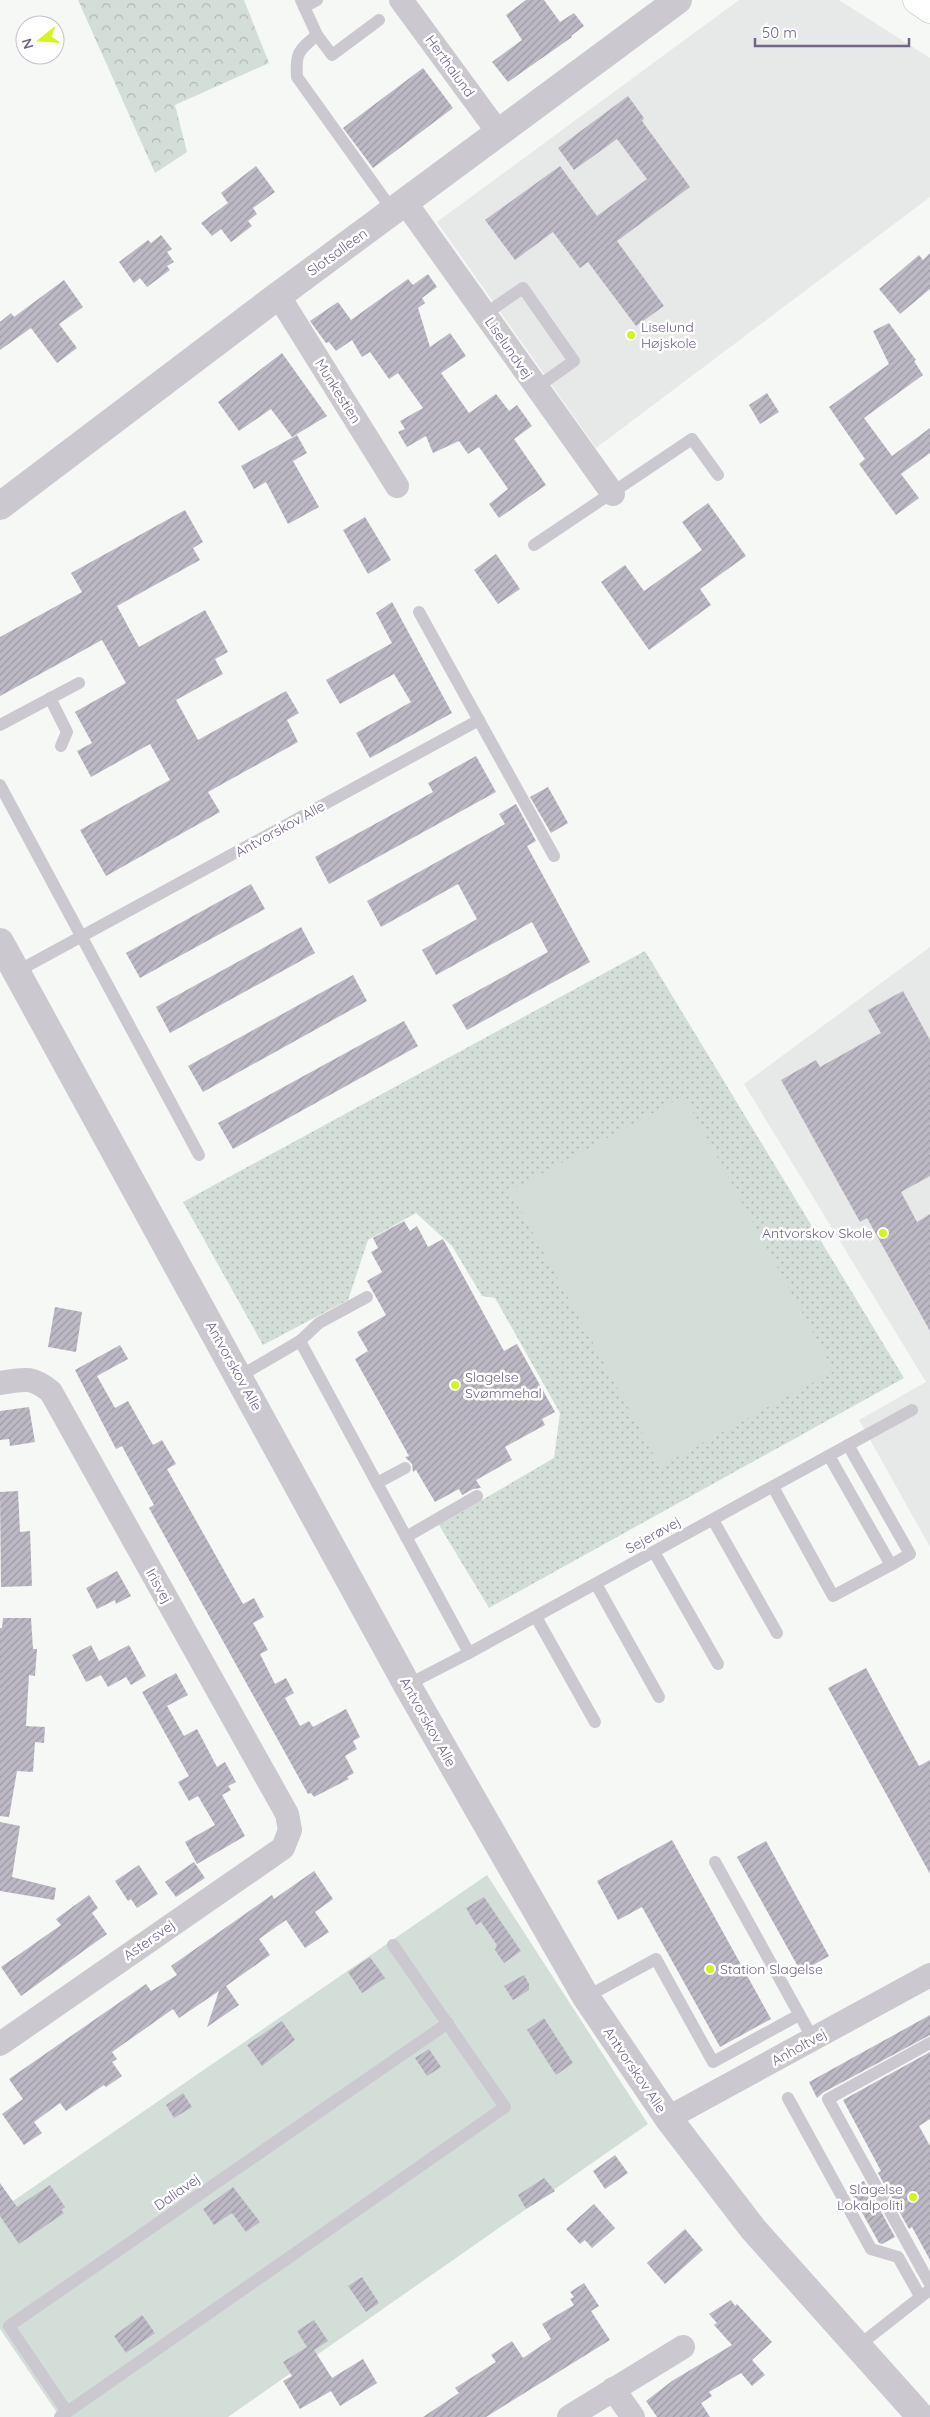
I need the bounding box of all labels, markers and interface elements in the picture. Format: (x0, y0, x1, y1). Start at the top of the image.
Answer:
north arrow (15, 15, 65, 65)
scale bar (755, 15, 909, 47)
text: 50 m (762, 23, 797, 42)
street label: Herthalund (421, 31, 479, 101)
text: N (17, 36, 38, 51)
street label: Slotsalleen (303, 224, 371, 280)
street label: Liselundvej (481, 313, 537, 383)
place label: Liselund Højskole (641, 318, 697, 352)
marker: Liselund Højskole (625, 329, 637, 341)
street label: Munkestien (311, 355, 365, 427)
street label: Antvorskov Alle (232, 797, 328, 861)
place label: Antvorskov Skole (762, 1224, 873, 1242)
marker: Antvorskov Skole (877, 1227, 889, 1239)
street label: Antvorskov Alle (202, 1318, 266, 1414)
place label: Slagelse Svømmehal (465, 1368, 542, 1402)
marker: Slagelse Svømmehal (449, 1379, 461, 1391)
street label: Sejerøvej (622, 1513, 684, 1557)
street label: Irisvej (142, 1565, 176, 1607)
street label: Antvorskov Alle (396, 1674, 460, 1770)
street label: Astersvej (120, 1916, 178, 1964)
place label: Station Slagelse (720, 1960, 823, 1978)
marker: Station Slagelse (704, 1963, 716, 1975)
street label: Antvorskov Alle (600, 2024, 670, 2116)
street label: Anholtvej (768, 2024, 830, 2070)
street label: Daliavej (150, 2170, 204, 2214)
place label: Slagelse Lokalpoliti (837, 2180, 903, 2214)
marker: Slagelse Lokalpoliti (907, 2191, 919, 2203)

